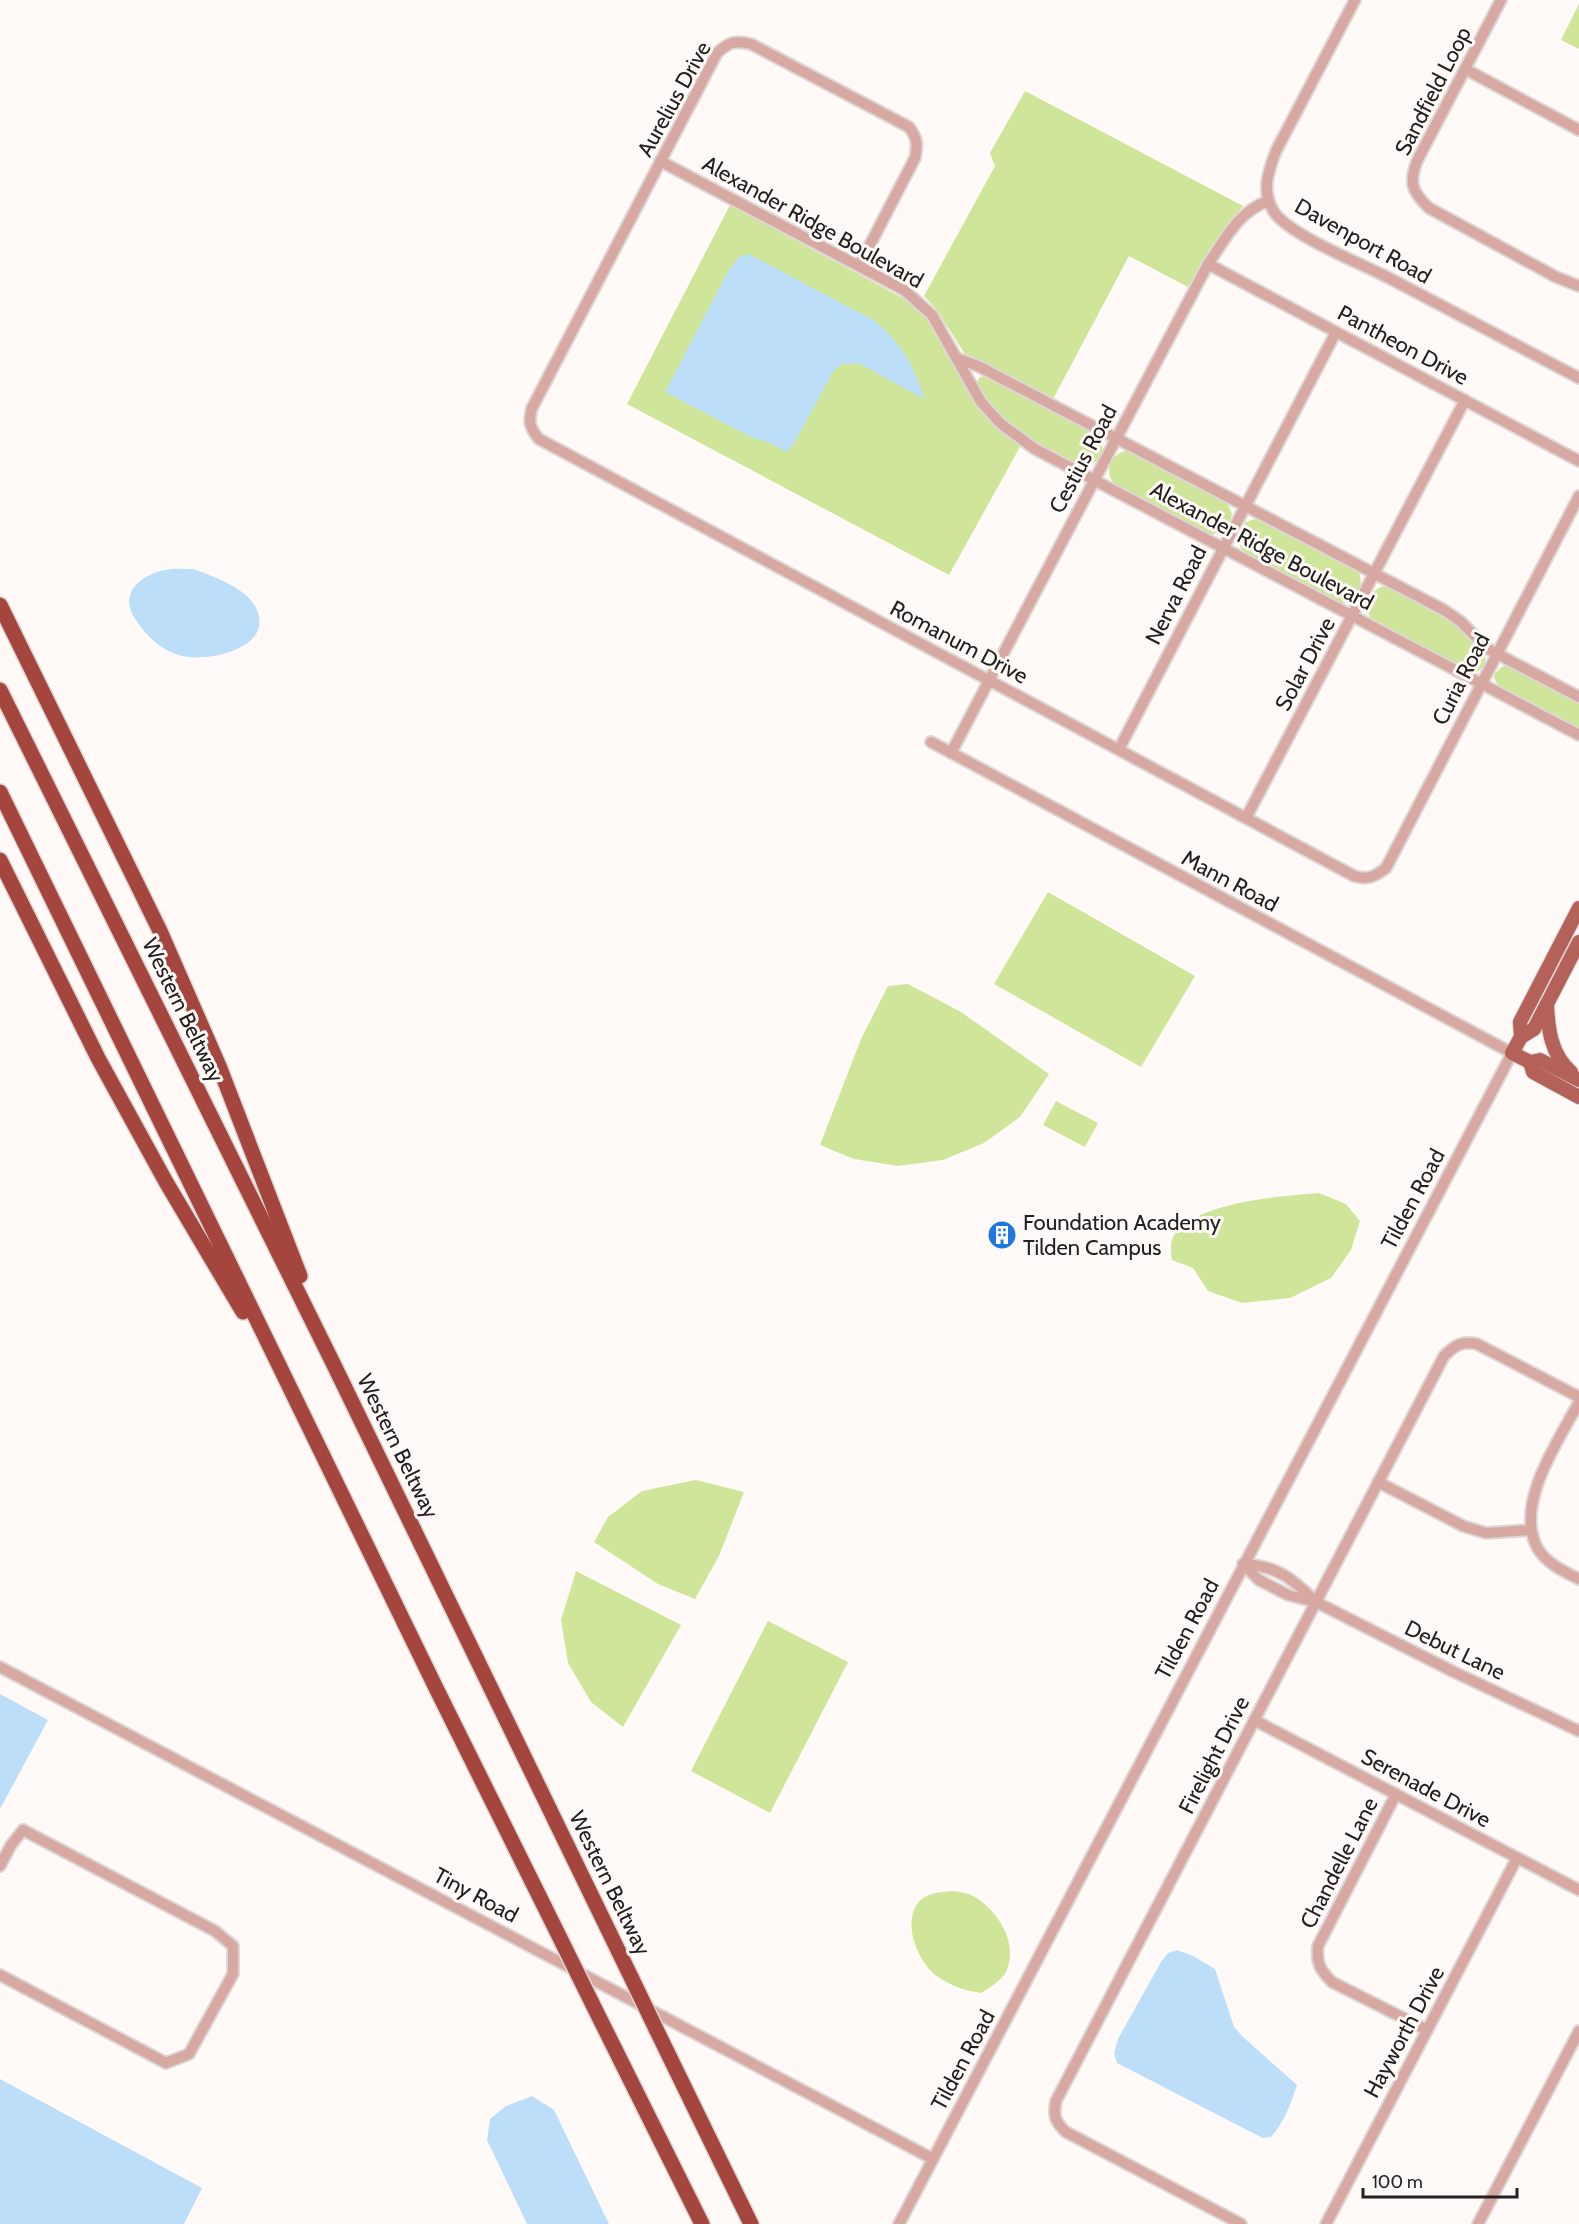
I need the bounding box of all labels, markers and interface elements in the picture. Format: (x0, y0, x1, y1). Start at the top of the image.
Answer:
street label: Sandfield Loop (1389, 22, 1477, 160)
street label: Aurelius Drive (631, 37, 717, 161)
street label: Alexander Ridge Boulevard (698, 150, 928, 294)
street label: Davenport Road (1290, 192, 1436, 290)
street label: Pantheon Drive (1333, 299, 1473, 391)
street label: Cestius Road (1043, 400, 1123, 518)
street label: Alexander Ridge Boulevard (1146, 476, 1378, 616)
street label: Nerva Road (1140, 541, 1212, 649)
street label: Romanum Drive (885, 594, 1033, 690)
street label: Solar Drive (1269, 613, 1341, 715)
street label: Curia Road (1426, 629, 1496, 729)
street label: Mann Road (1177, 844, 1283, 918)
street label: Western Beltway (136, 933, 230, 1087)
street label: Tilden Road (1375, 1144, 1451, 1254)
place label: Foundation Academy Tilden Campus (1023, 1209, 1221, 1261)
building icon: Foundation Academy Tilden Campus (986, 1219, 1018, 1251)
street label: Western Beltway (351, 1369, 445, 1523)
street label: Tilden Road (1149, 1574, 1225, 1684)
street label: Debut Lane (1400, 1614, 1510, 1686)
street label: Firelight Drive (1173, 1692, 1255, 1818)
street label: Serenade Drive (1357, 1743, 1495, 1833)
street label: Chandelle Lane (1294, 1793, 1384, 1933)
street label: Western Beltway (563, 1806, 657, 1960)
street label: Tiny Road (429, 1861, 523, 1929)
street label: Hayworth Drive (1358, 1962, 1450, 2102)
street label: Tilden Road (925, 2005, 1001, 2115)
scale bar (1363, 2161, 1518, 2199)
text: 100 m (1372, 2171, 1423, 2193)

